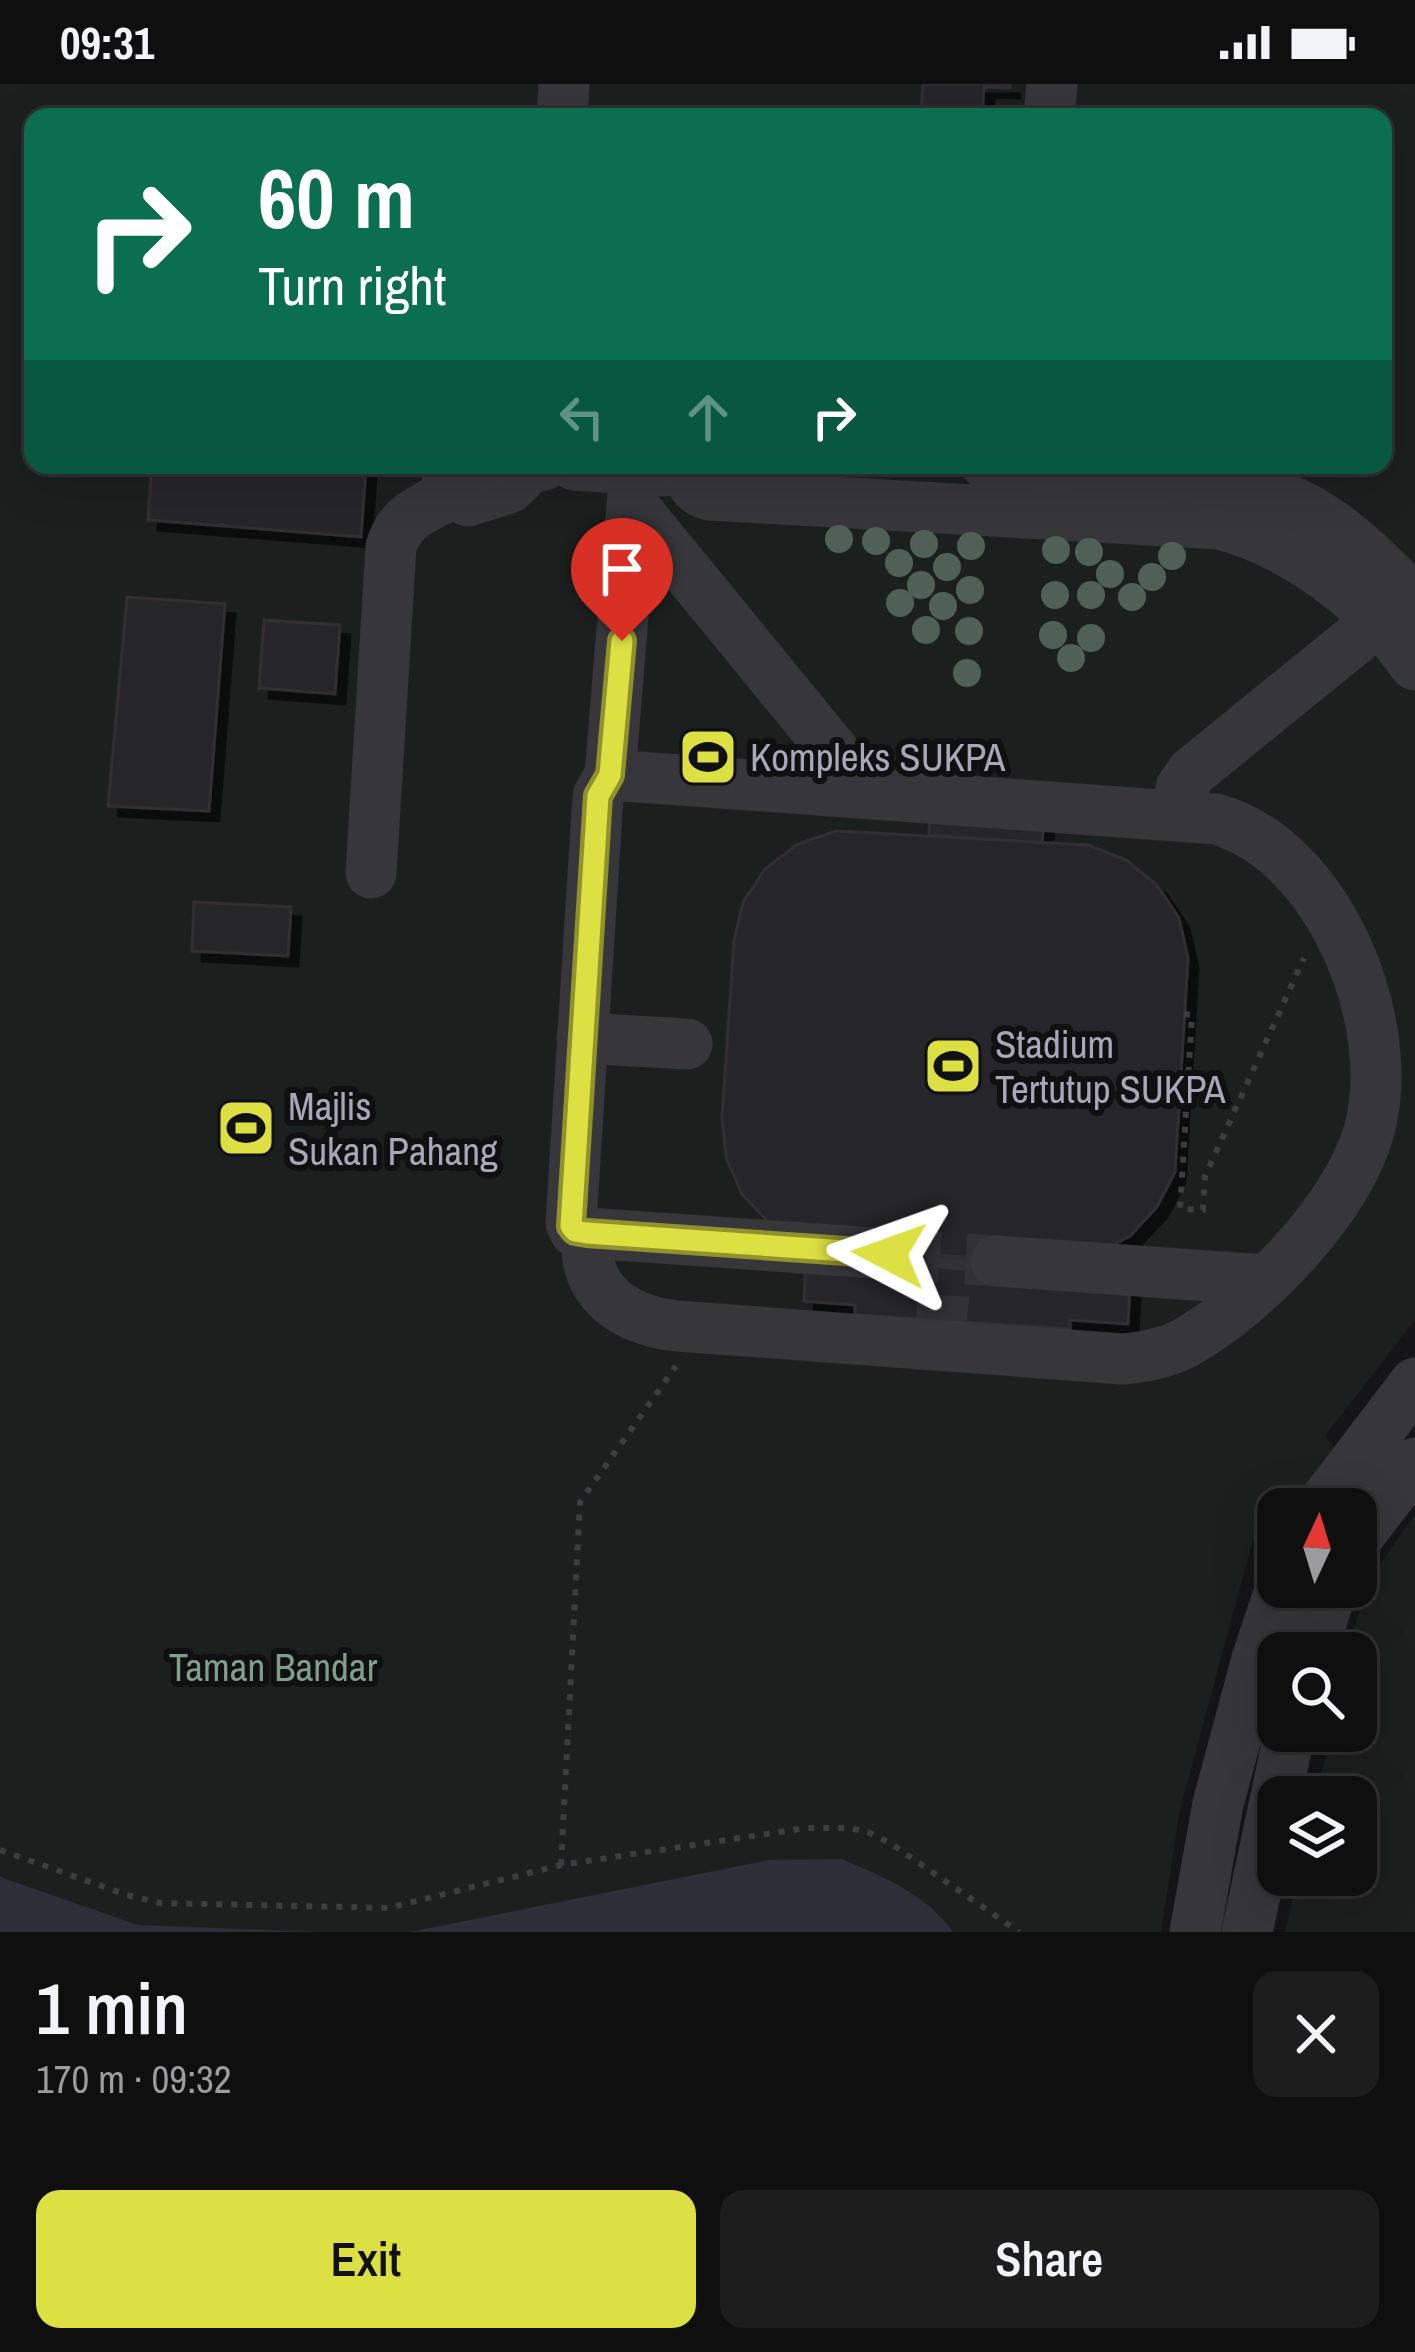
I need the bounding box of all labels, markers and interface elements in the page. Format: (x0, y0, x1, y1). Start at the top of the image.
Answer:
text: 09:31 (60, 12, 154, 73)
text: 60 m (258, 141, 415, 254)
icon: right (60, 156, 216, 312)
text: Turn right (258, 249, 446, 322)
icon: left (549, 384, 615, 450)
icon: ahead (675, 384, 741, 450)
icon: right (801, 384, 867, 450)
pin (571, 518, 673, 641)
icon: arrive (589, 536, 655, 602)
sports icon: Kompleks SUKPA (677, 726, 739, 788)
place label: Kompleks SUKPA (750, 731, 1006, 783)
place label: Stadium Tertutup SUKPA (995, 1018, 1226, 1115)
sports icon: Stadium Tertutup SUKPA (922, 1035, 984, 1097)
place label: Majlis Sukan Pahang (288, 1080, 498, 1177)
sports icon: Majlis Sukan Pahang (215, 1097, 277, 1159)
position arrow (826, 1191, 952, 1317)
north arrow (1257, 1488, 1377, 1608)
map controls (1257, 1488, 1377, 1896)
button: search (1257, 1632, 1377, 1752)
park label: Taman Bandar (169, 1641, 378, 1693)
button: layers (1257, 1776, 1377, 1896)
text: 1 min (36, 1959, 188, 2056)
button: close (1253, 1971, 1379, 2097)
text: 170 m · 09:32 (36, 2053, 232, 2105)
button: Exit (36, 2190, 696, 2328)
button: Share (720, 2190, 1379, 2328)

